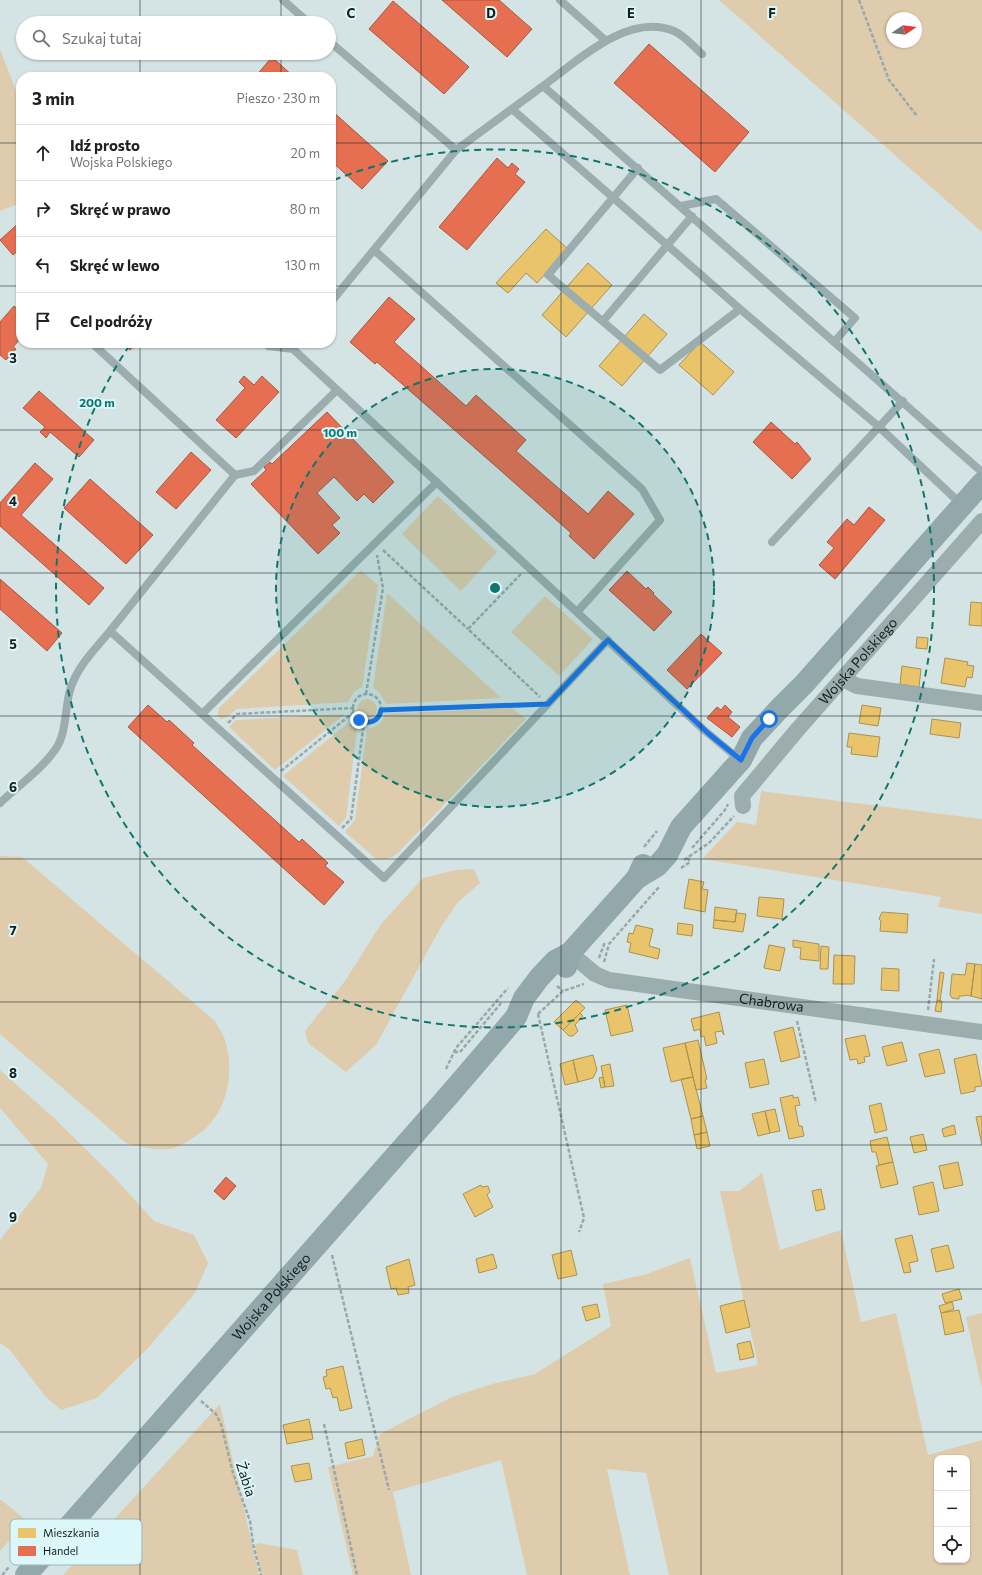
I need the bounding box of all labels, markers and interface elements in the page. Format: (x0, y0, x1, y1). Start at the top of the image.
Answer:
text: C (347, 5, 356, 21)
text: D (486, 5, 496, 21)
text: E (627, 5, 635, 21)
text: F (768, 5, 776, 21)
north arrow (886, 12, 922, 48)
search box (16, 16, 336, 60)
icon: search (30, 27, 52, 49)
text: Szukaj tutaj (62, 29, 142, 47)
text: 3 min (32, 88, 75, 109)
text: Pieszo · 230 m (237, 90, 320, 106)
text: Idź prosto (70, 136, 140, 154)
icon: ahead (32, 142, 54, 164)
text: 20 m (291, 145, 320, 161)
text: Wojska Polskiego (70, 154, 173, 170)
icon: right (32, 198, 54, 220)
text: Skręć w prawo (70, 200, 171, 218)
text: 80 m (290, 201, 320, 217)
icon: left (32, 254, 54, 276)
text: Skręć w lewo (70, 256, 160, 274)
text: 130 m (285, 257, 320, 273)
icon: arrive (32, 310, 54, 332)
text: Cel podróży (70, 312, 153, 330)
text: 3 (9, 350, 17, 366)
text: 200 m (79, 395, 115, 409)
text: 100 m (323, 425, 357, 439)
text: 4 (9, 493, 17, 509)
centre of rings (488, 581, 502, 595)
street label: Wojska Polskiego (815, 614, 901, 708)
text: 5 (9, 636, 17, 652)
route start (760, 710, 778, 728)
route end (350, 711, 368, 729)
text: 6 (9, 779, 17, 795)
text: 7 (9, 922, 17, 938)
street label: Chabrowa (738, 989, 805, 1015)
text: 8 (9, 1065, 17, 1081)
text: 9 (9, 1209, 17, 1225)
street label: Wojska Polskiego (228, 1249, 314, 1343)
map controls (934, 1455, 970, 1563)
button: + (934, 1455, 970, 1491)
street label: Żabia (233, 1459, 260, 1499)
button: − (934, 1491, 970, 1527)
legend (10, 1519, 142, 1565)
text: Mieszkania (43, 1526, 99, 1539)
button: locate (934, 1527, 970, 1563)
text: Handel (43, 1544, 78, 1557)

